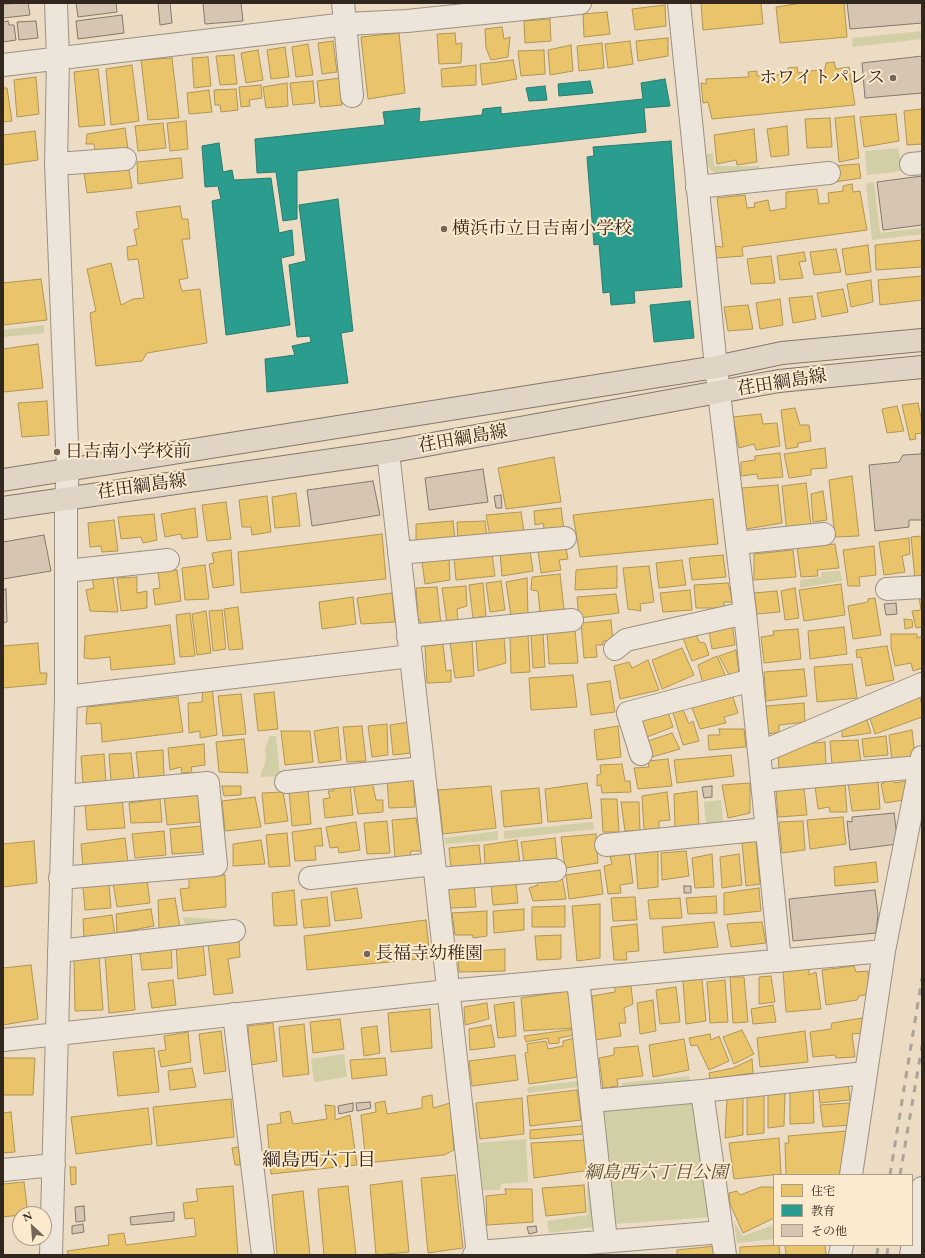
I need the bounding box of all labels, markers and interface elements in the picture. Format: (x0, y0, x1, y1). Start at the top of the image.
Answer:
place label: ホワイトパレス (759, 67, 885, 89)
marker: ホワイトパレス (888, 73, 898, 83)
place label: 横浜市立日吉南小学校 (452, 218, 632, 240)
marker: 横浜市立日吉南小学校 (439, 224, 449, 234)
street label: 荏田綱島線 (736, 365, 828, 401)
street label: 荏田綱島線 (417, 421, 509, 457)
place label: 日吉南小学校前 (65, 441, 191, 463)
marker: 日吉南小学校前 (52, 447, 62, 457)
street label: 荏田綱島線 (96, 470, 188, 504)
place label: 長福寺幼稚園 (375, 943, 483, 965)
marker: 長福寺幼稚園 (362, 949, 372, 959)
district label: 綱島西六丁目 (262, 1150, 376, 1172)
park label: 綱島西六丁目公園 (584, 1162, 728, 1184)
legend (773, 1174, 913, 1246)
text: 住宅 (811, 1183, 835, 1199)
text: 教育 (811, 1203, 835, 1219)
north arrow (12, 1206, 52, 1246)
text: N (20, 1208, 34, 1224)
text: その他 (811, 1223, 847, 1239)

